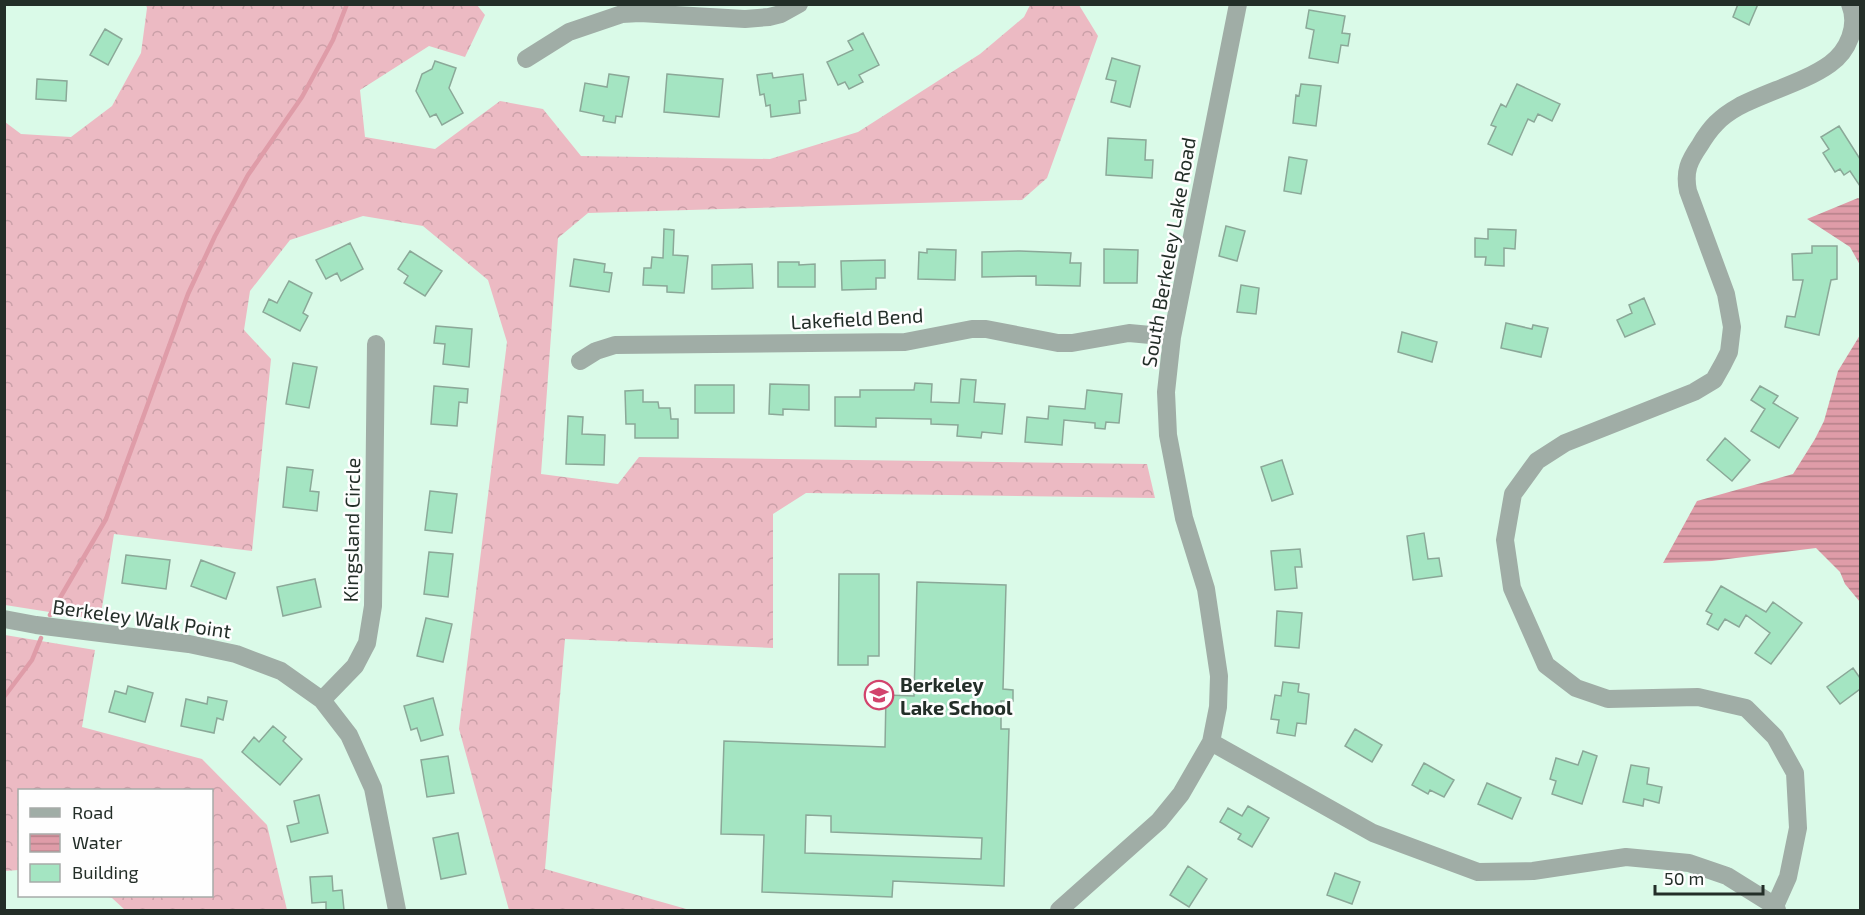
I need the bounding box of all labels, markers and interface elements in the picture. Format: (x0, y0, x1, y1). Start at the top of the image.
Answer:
street label: South Berkeley Lake Road (1136, 135, 1200, 369)
street label: Lakefield Bend (790, 303, 924, 333)
street label: Kingsland Circle (338, 457, 364, 603)
street label: Berkeley Walk Point (51, 594, 233, 642)
place label: Berkeley Lake School (900, 672, 1013, 719)
school or university icon: Berkeley Lake School (863, 679, 895, 711)
legend (18, 789, 213, 897)
text: Road (72, 801, 113, 823)
text: Water (72, 831, 122, 853)
scale bar (1655, 858, 1763, 896)
text: Building (72, 861, 139, 883)
text: 50 m (1664, 867, 1704, 889)

